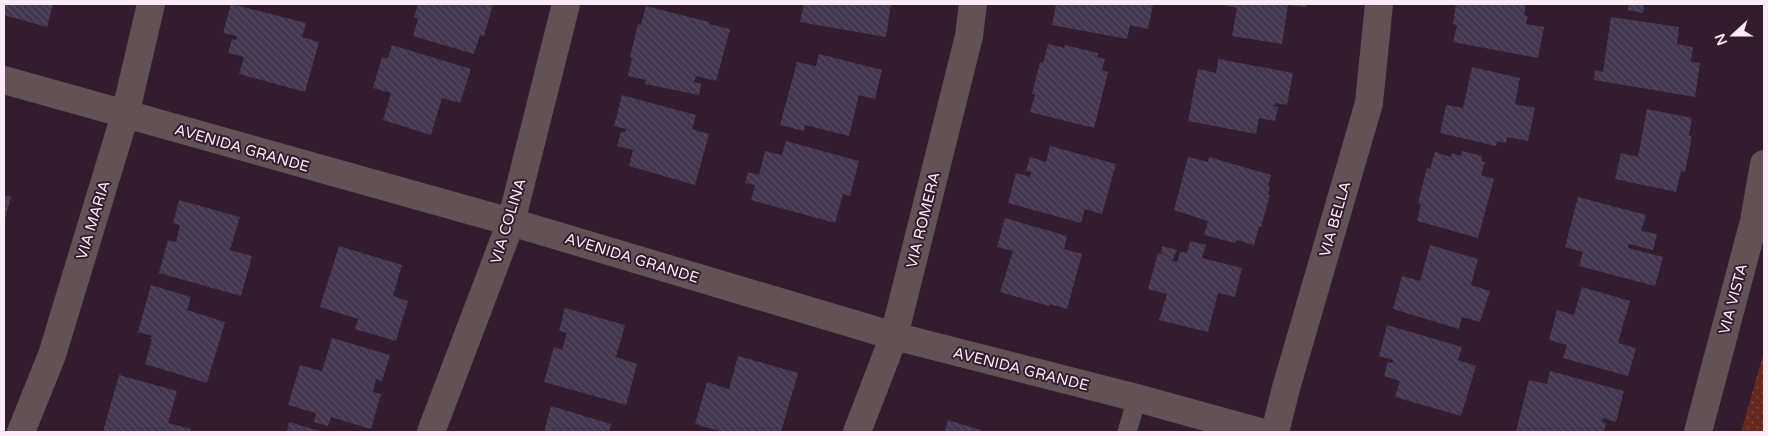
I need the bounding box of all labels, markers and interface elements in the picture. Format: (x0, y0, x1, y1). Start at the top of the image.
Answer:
north arrow (1708, 10, 1758, 60)
text: N (1711, 31, 1731, 48)
street label: AVENIDA GRANDE (173, 120, 311, 176)
street label: VIA ROMERA (902, 170, 944, 270)
street label: VIA COLINA (486, 176, 530, 266)
street label: VIA MARIA (72, 178, 114, 262)
street label: VIA BELLA (1316, 179, 1354, 259)
street label: AVENIDA GRANDE (563, 229, 701, 287)
street label: VIA VISTA (1715, 262, 1751, 336)
street label: AVENIDA GRANDE (951, 343, 1091, 395)

